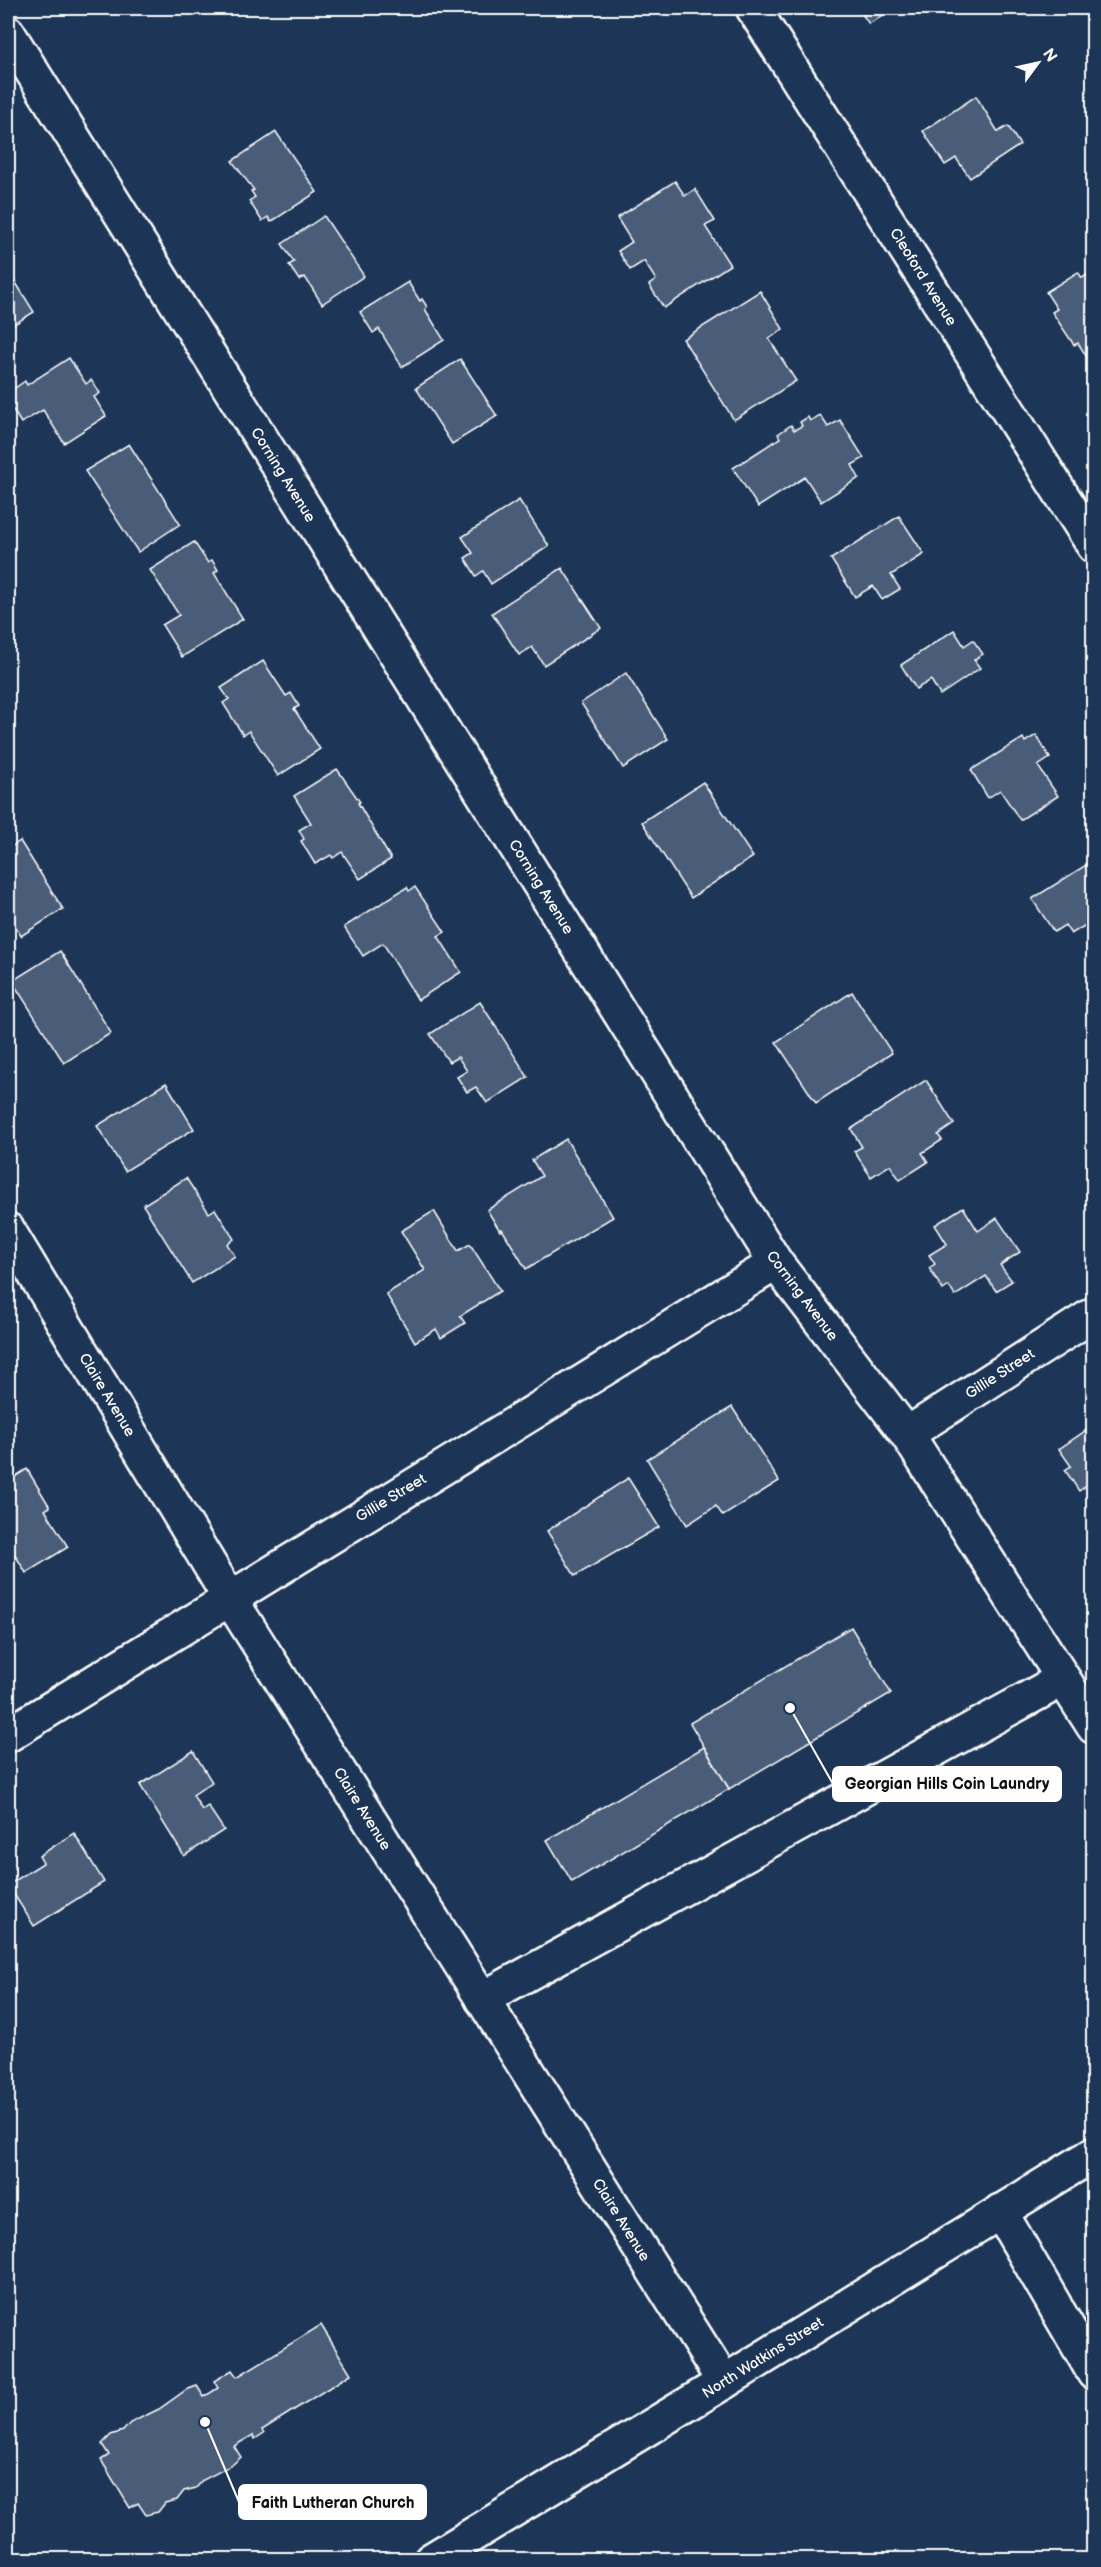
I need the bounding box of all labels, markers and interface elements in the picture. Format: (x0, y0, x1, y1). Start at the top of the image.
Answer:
north arrow (1008, 33, 1068, 93)
text: N (1038, 45, 1061, 66)
street label: Cleoford Avenue (885, 224, 961, 330)
street label: Corning Avenue (246, 424, 320, 526)
street label: Corning Avenue (504, 836, 578, 938)
street label: Corning Avenue (762, 1247, 842, 1345)
street label: Gillie Street (962, 1344, 1039, 1403)
street label: Claire Avenue (75, 1350, 139, 1440)
street label: Gillie Street (352, 1469, 430, 1526)
street label: Claire Avenue (329, 1764, 395, 1854)
callout: Georgian Hills Coin Laundry (833, 1767, 1061, 1801)
text: Georgian Hills Coin Laundry (845, 1775, 1050, 1794)
street label: Claire Avenue (588, 2175, 654, 2265)
street label: North Watkins Street (699, 2313, 827, 2403)
callout: Faith Lutheran Church (239, 2485, 426, 2519)
text: Faith Lutheran Church (252, 2494, 414, 2513)

